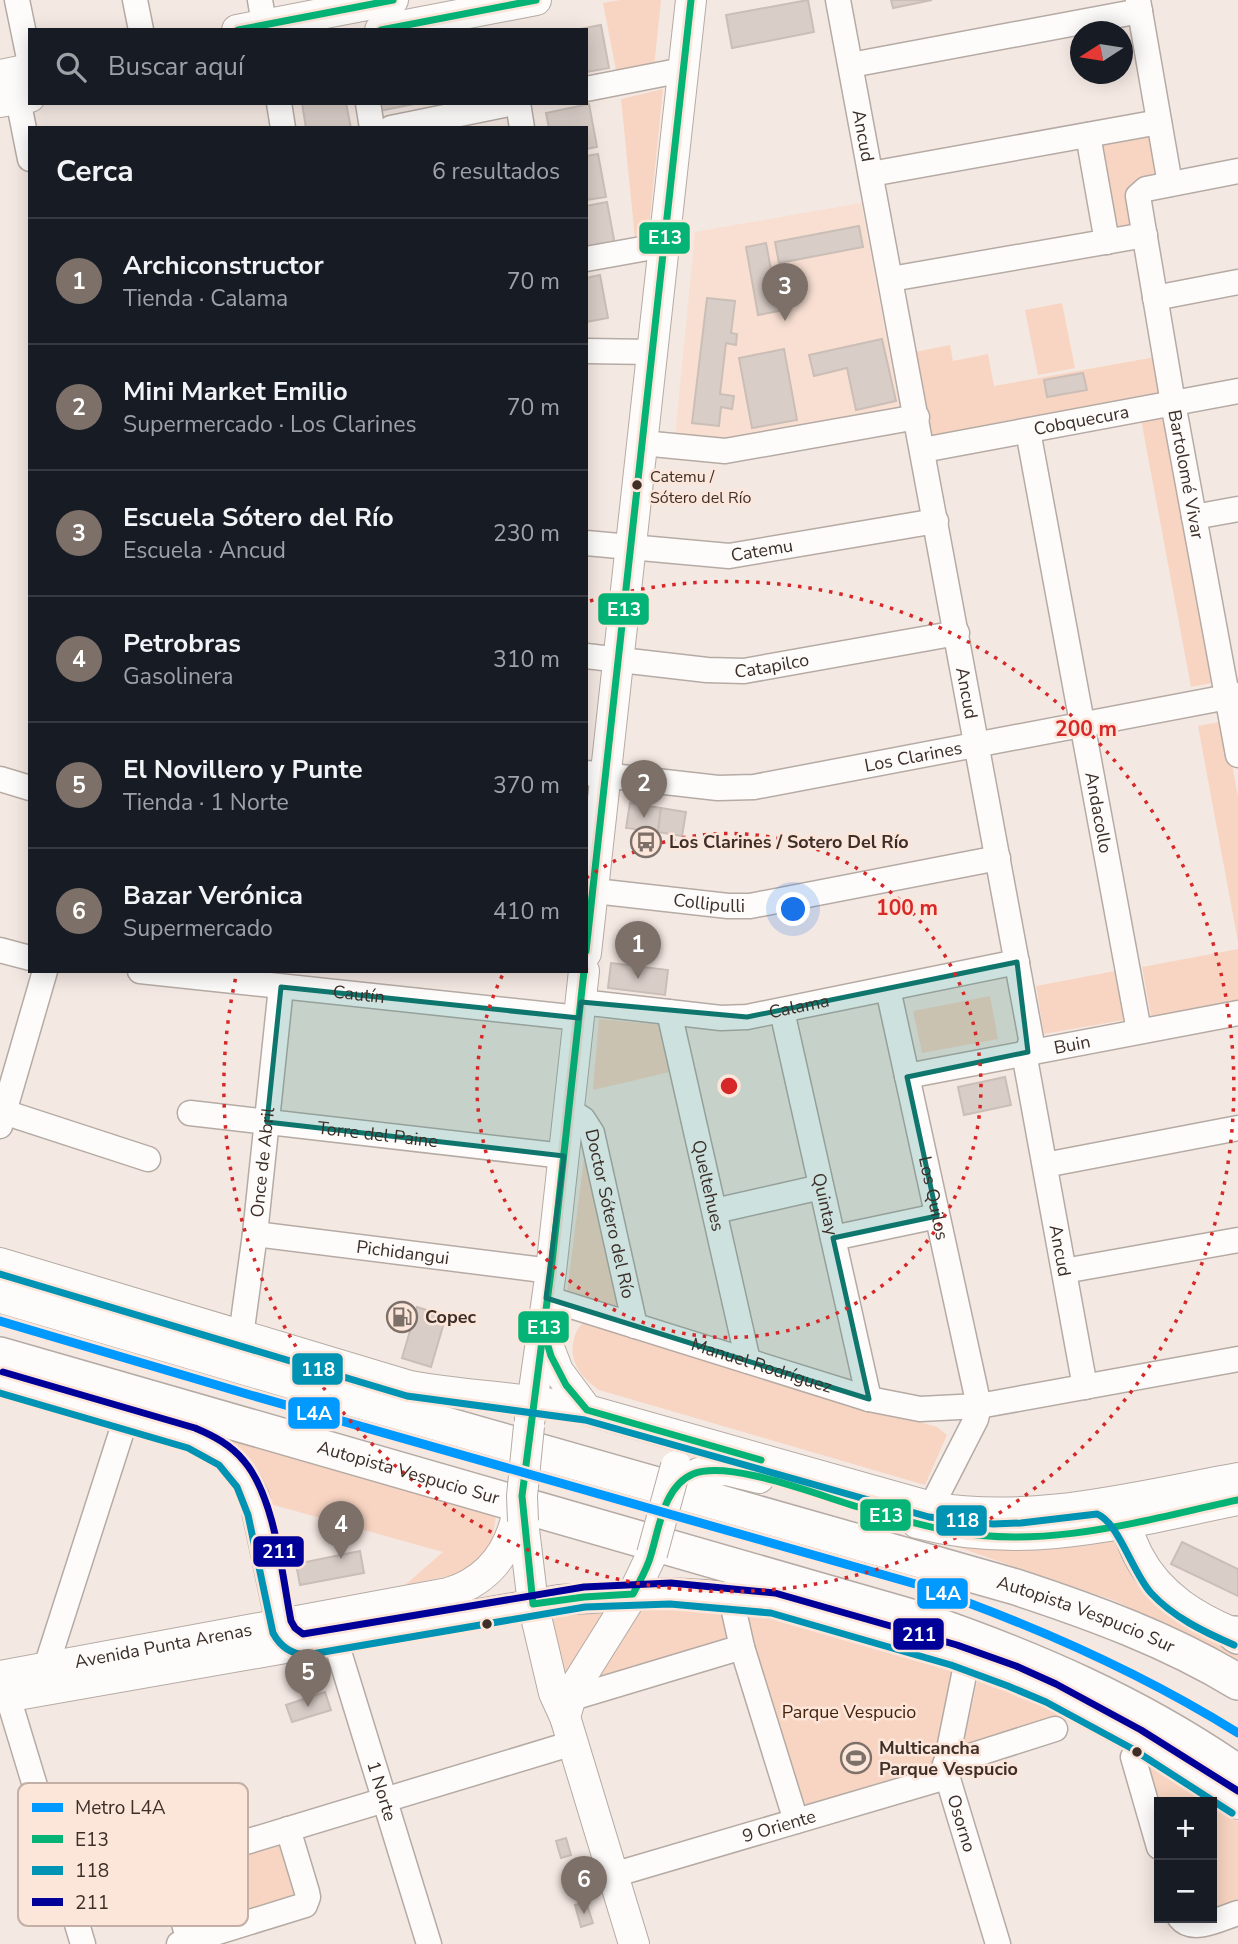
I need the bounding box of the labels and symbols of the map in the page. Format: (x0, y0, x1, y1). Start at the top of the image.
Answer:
north arrow (1070, 21, 1133, 84)
street label: Ancud (847, 108, 880, 164)
line badge: E13 (638, 221, 691, 255)
text: E13 (648, 225, 682, 251)
pin: 3 (762, 263, 808, 321)
street label: Cobquecura (1032, 400, 1131, 441)
street label: Bartolomé Vivar (1162, 408, 1210, 542)
place label: Catemu / Sótero del Río (650, 466, 751, 509)
marker: Catemu / Sótero del Río (630, 478, 644, 492)
street label: Catemu (729, 533, 795, 567)
line badge: E13 (597, 592, 650, 626)
text: E13 (607, 597, 641, 623)
street label: Catapilco (734, 648, 811, 683)
street label: Ancud (950, 665, 983, 721)
text: 200 m (1055, 715, 1117, 743)
street label: Los Clarines (862, 736, 964, 778)
pin: 2 (621, 760, 667, 818)
street label: Andacollo (1079, 770, 1118, 855)
bus stop icon: Los Clarines / Sotero Del Río (629, 825, 663, 859)
place label: Los Clarines / Sotero Del Río (669, 830, 909, 854)
street label: Collipulli (672, 888, 745, 918)
your location (776, 892, 810, 926)
text: 100 m (876, 894, 938, 922)
pin: 1 (615, 921, 661, 979)
street label: Cautín (332, 980, 386, 1009)
street label: Calama (767, 989, 831, 1024)
street label: Buin (1052, 1029, 1092, 1060)
centre of rings (717, 1074, 741, 1098)
street label: Once de Abril (245, 1105, 280, 1219)
street label: Torre del Paine (316, 1116, 439, 1153)
street label: Doctor Sótero del Río (579, 1127, 641, 1301)
street label: Queltehues (686, 1138, 730, 1234)
street label: Los Quilos (913, 1154, 954, 1242)
street label: Quintay (807, 1171, 844, 1238)
street label: Ancud (1044, 1223, 1077, 1279)
street label: Pichidangui (355, 1235, 451, 1270)
fuel station icon: Copec (385, 1300, 419, 1334)
place label: Copec (425, 1305, 477, 1329)
line badge: E13 (517, 1310, 570, 1344)
text: E13 (527, 1315, 561, 1341)
street label: Manuel Rodríguez (688, 1332, 835, 1399)
line badge: 118 (291, 1352, 344, 1386)
text: 118 (301, 1357, 335, 1383)
line badge: L4A (287, 1396, 341, 1430)
text: L4A (296, 1401, 333, 1427)
street label: Autopista Vespucio Sur (315, 1435, 503, 1510)
line badge: E13 (859, 1498, 912, 1532)
pin: 4 (318, 1501, 364, 1559)
text: E13 (869, 1503, 903, 1529)
line badge: 118 (935, 1504, 988, 1537)
text: 118 (945, 1508, 979, 1534)
line badge: 211 (252, 1535, 305, 1568)
text: 211 (262, 1539, 296, 1565)
street label: Autopista Vespucio Sur (994, 1570, 1179, 1659)
line badge: L4A (916, 1577, 969, 1610)
text: L4A (925, 1581, 962, 1607)
unlabelled marker (480, 1617, 494, 1631)
line badge: 211 (892, 1617, 945, 1651)
street label: Avenida Punta Arenas (72, 1618, 254, 1674)
text: 211 (902, 1622, 936, 1648)
pin: 5 (285, 1649, 331, 1707)
park label: Parque Vespucio (782, 1700, 916, 1724)
place label: Multicancha Parque Vespucio (879, 1736, 1018, 1781)
sports icon: Multicancha Parque Vespucio (839, 1741, 873, 1775)
unlabelled marker (1130, 1745, 1144, 1759)
street label: 1 Norte (361, 1758, 402, 1824)
legend (18, 1783, 248, 1926)
street label: Osorno (941, 1792, 982, 1855)
text: Metro L4A (75, 1795, 166, 1821)
street label: 9 Oriente (739, 1804, 819, 1848)
text: E13 (75, 1827, 109, 1853)
pin: 6 (561, 1856, 607, 1914)
text: 118 (75, 1858, 109, 1884)
text: 211 (75, 1890, 109, 1916)

